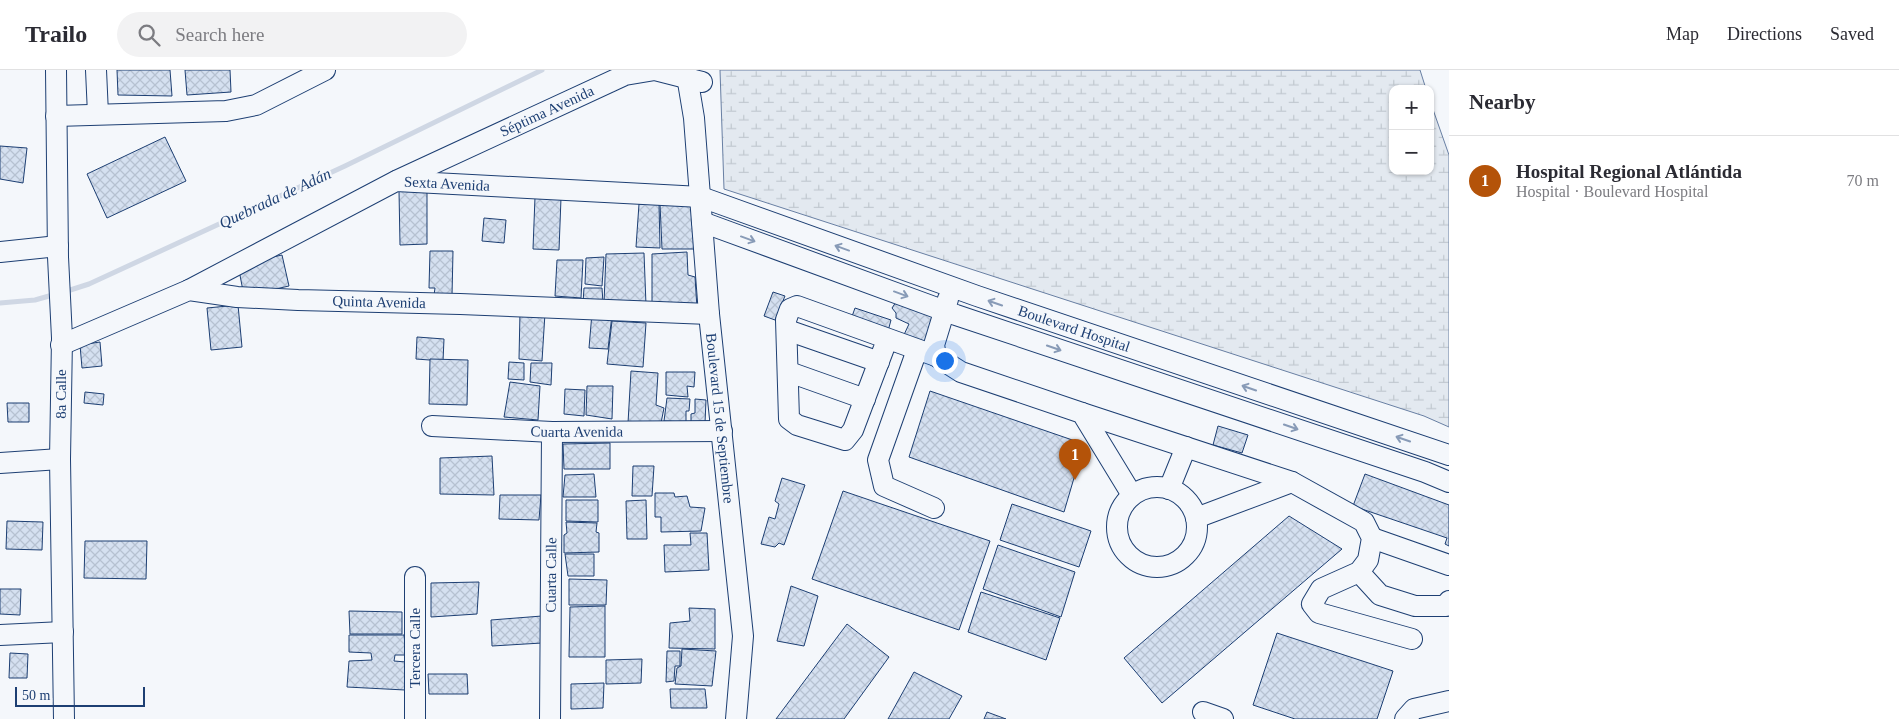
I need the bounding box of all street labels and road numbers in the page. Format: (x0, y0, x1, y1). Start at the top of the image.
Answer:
street label: Séptima Avenida (497, 82, 597, 140)
street label: Sexta Avenida (404, 173, 491, 194)
street label: Quinta Avenida (332, 293, 426, 311)
street label: Boulevard Hospital (1016, 302, 1132, 355)
street label: Boulevard 15 de Septiembre (703, 332, 737, 505)
street label: 8a Calle (53, 369, 69, 419)
street label: Cuarta Avenida (530, 423, 624, 440)
street label: Cuarta Calle (543, 537, 559, 613)
street label: Tercera Calle (407, 608, 423, 688)

